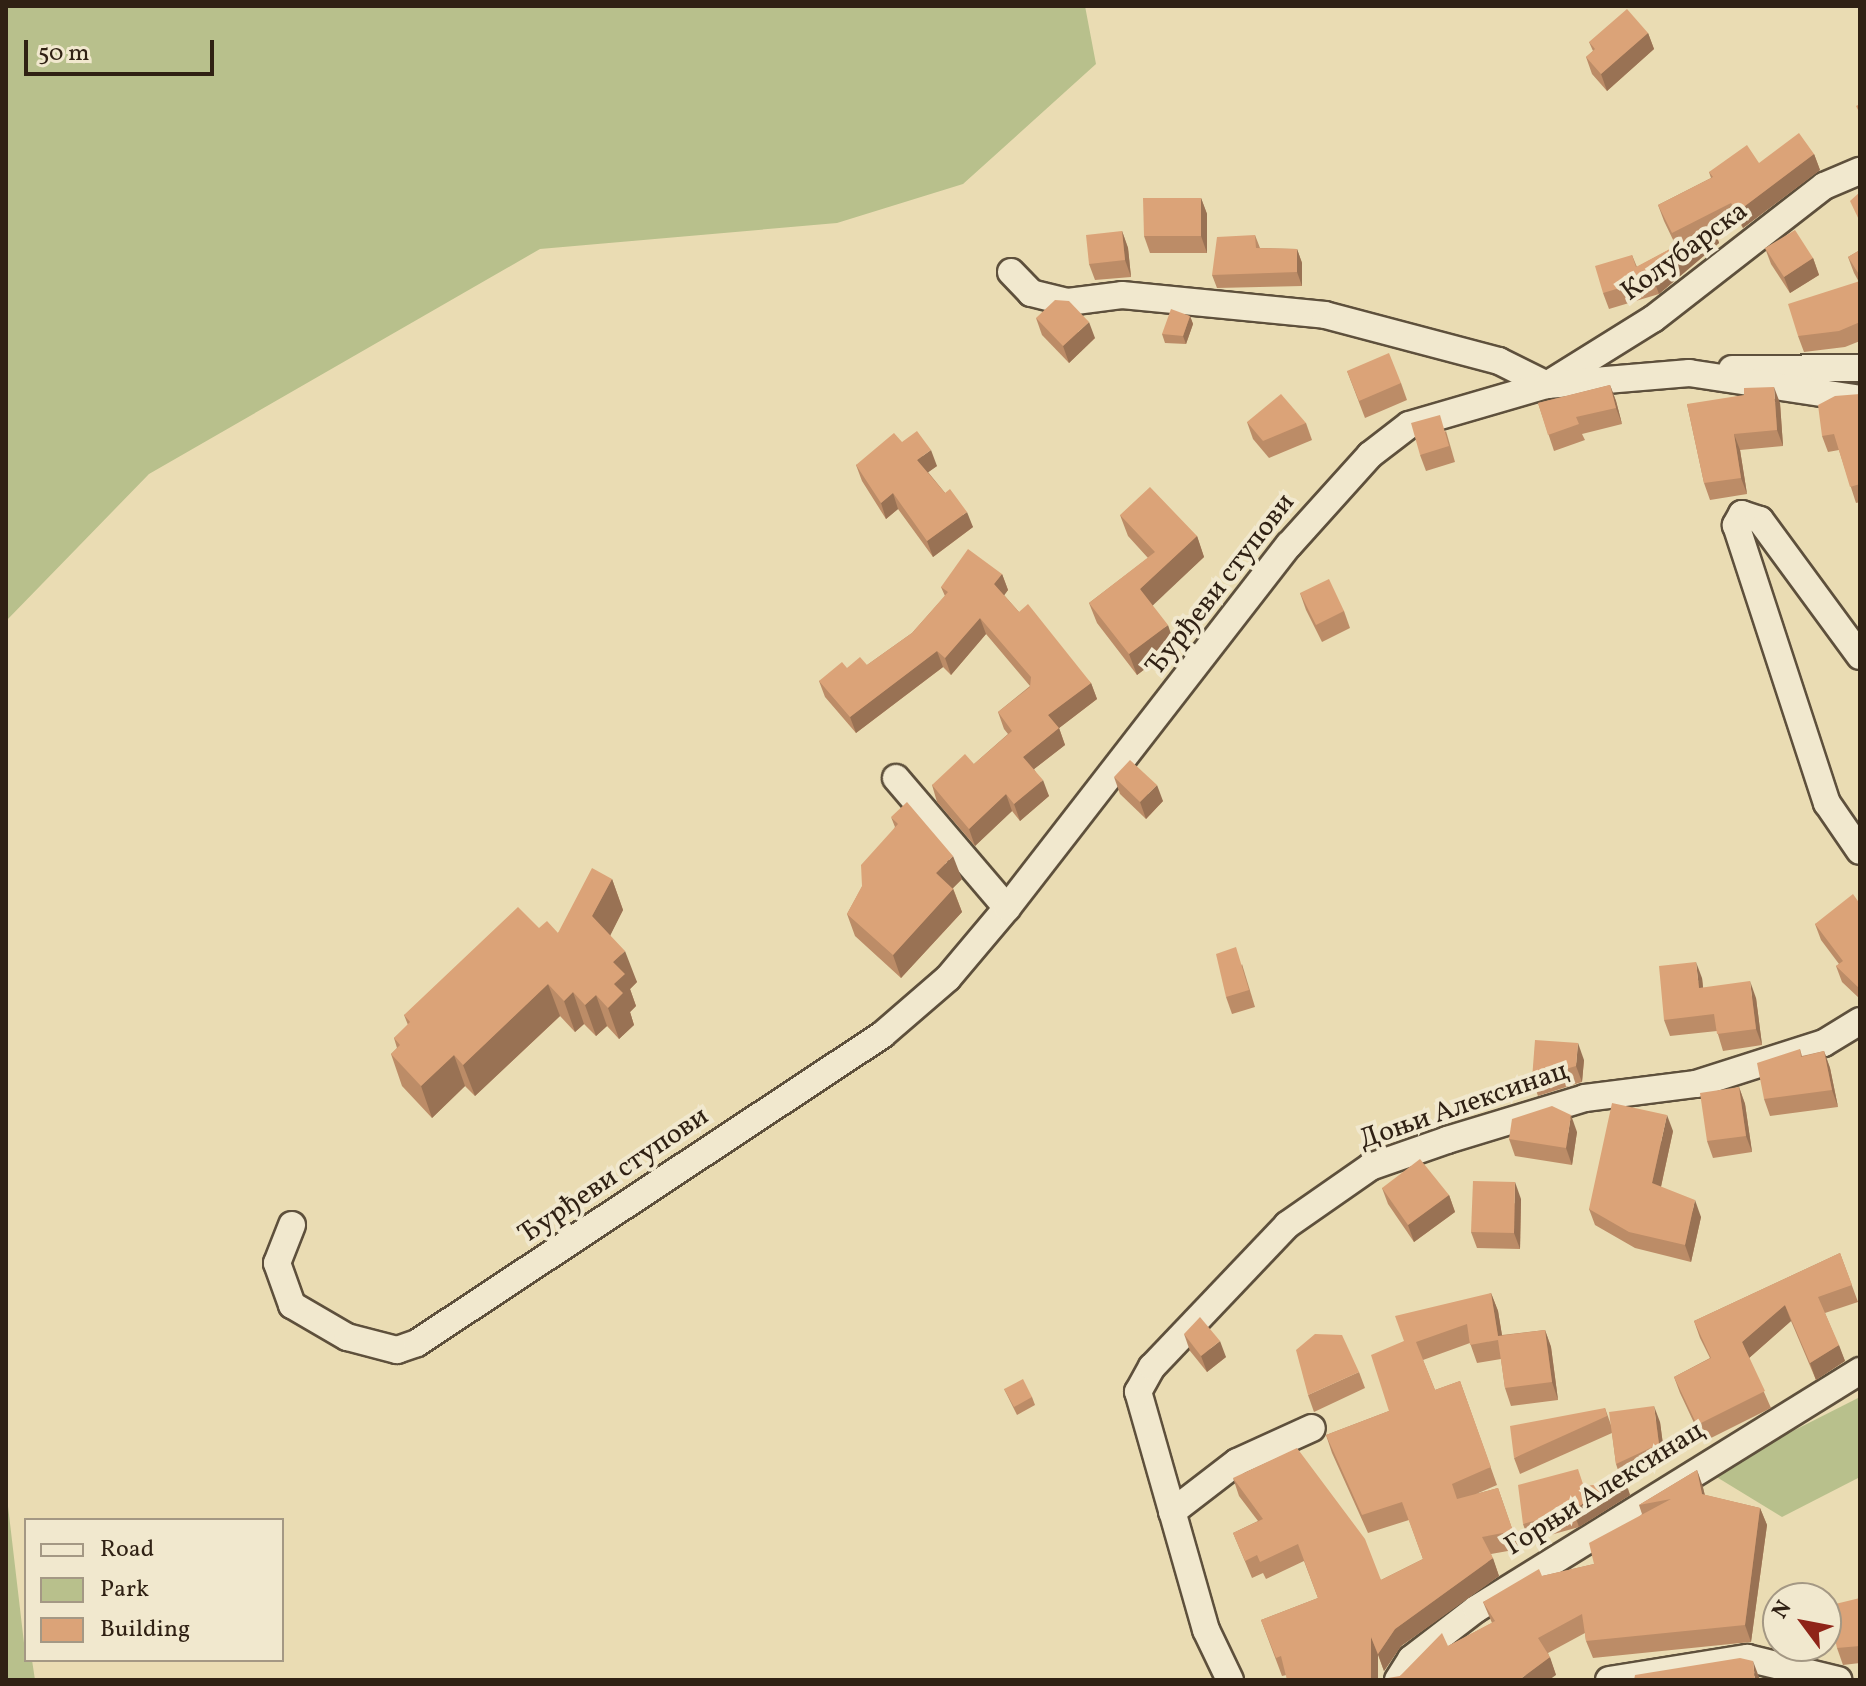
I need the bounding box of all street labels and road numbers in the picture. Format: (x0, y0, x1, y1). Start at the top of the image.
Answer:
street label: Колубарска (1615, 195, 1755, 309)
street label: Ђурђеви ступови (1139, 487, 1303, 683)
street label: Доњи Алексинац (1355, 1054, 1573, 1158)
street label: Ђурђеви ступови (513, 1100, 715, 1252)
street label: Горњи Алексинац (1499, 1414, 1711, 1564)

